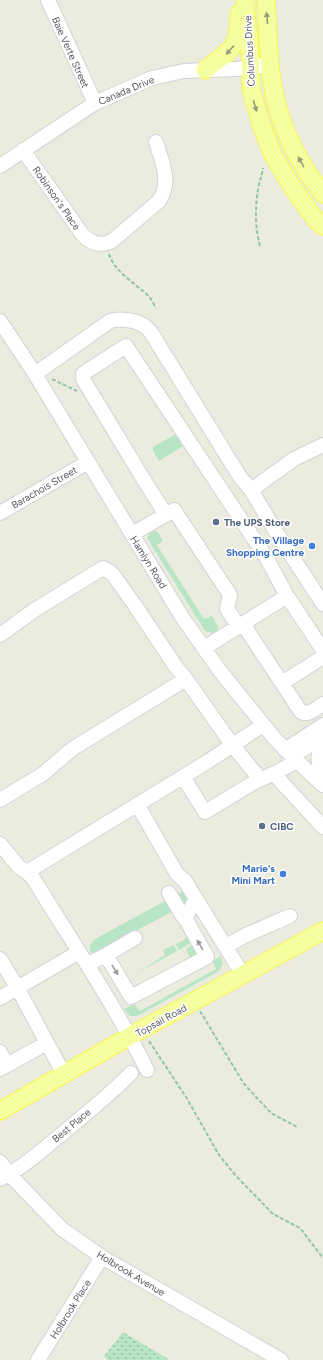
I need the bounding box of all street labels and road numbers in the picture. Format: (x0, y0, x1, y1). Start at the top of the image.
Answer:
street label: Baie Verte Street (49, 15, 92, 90)
street label: Columbus Drive (241, 15, 258, 87)
street label: Canada Drive (96, 73, 157, 108)
street label: Robinson's Place (30, 164, 84, 233)
street label: Barachois Street (9, 463, 80, 512)
street label: Hamlyn Road (127, 534, 170, 591)
street label: Topsail Road (133, 1001, 189, 1040)
street label: Best Place (49, 1105, 94, 1145)
street label: Holbrook Avenue (94, 1248, 168, 1299)
street label: Holbrook Place (47, 1277, 94, 1341)

